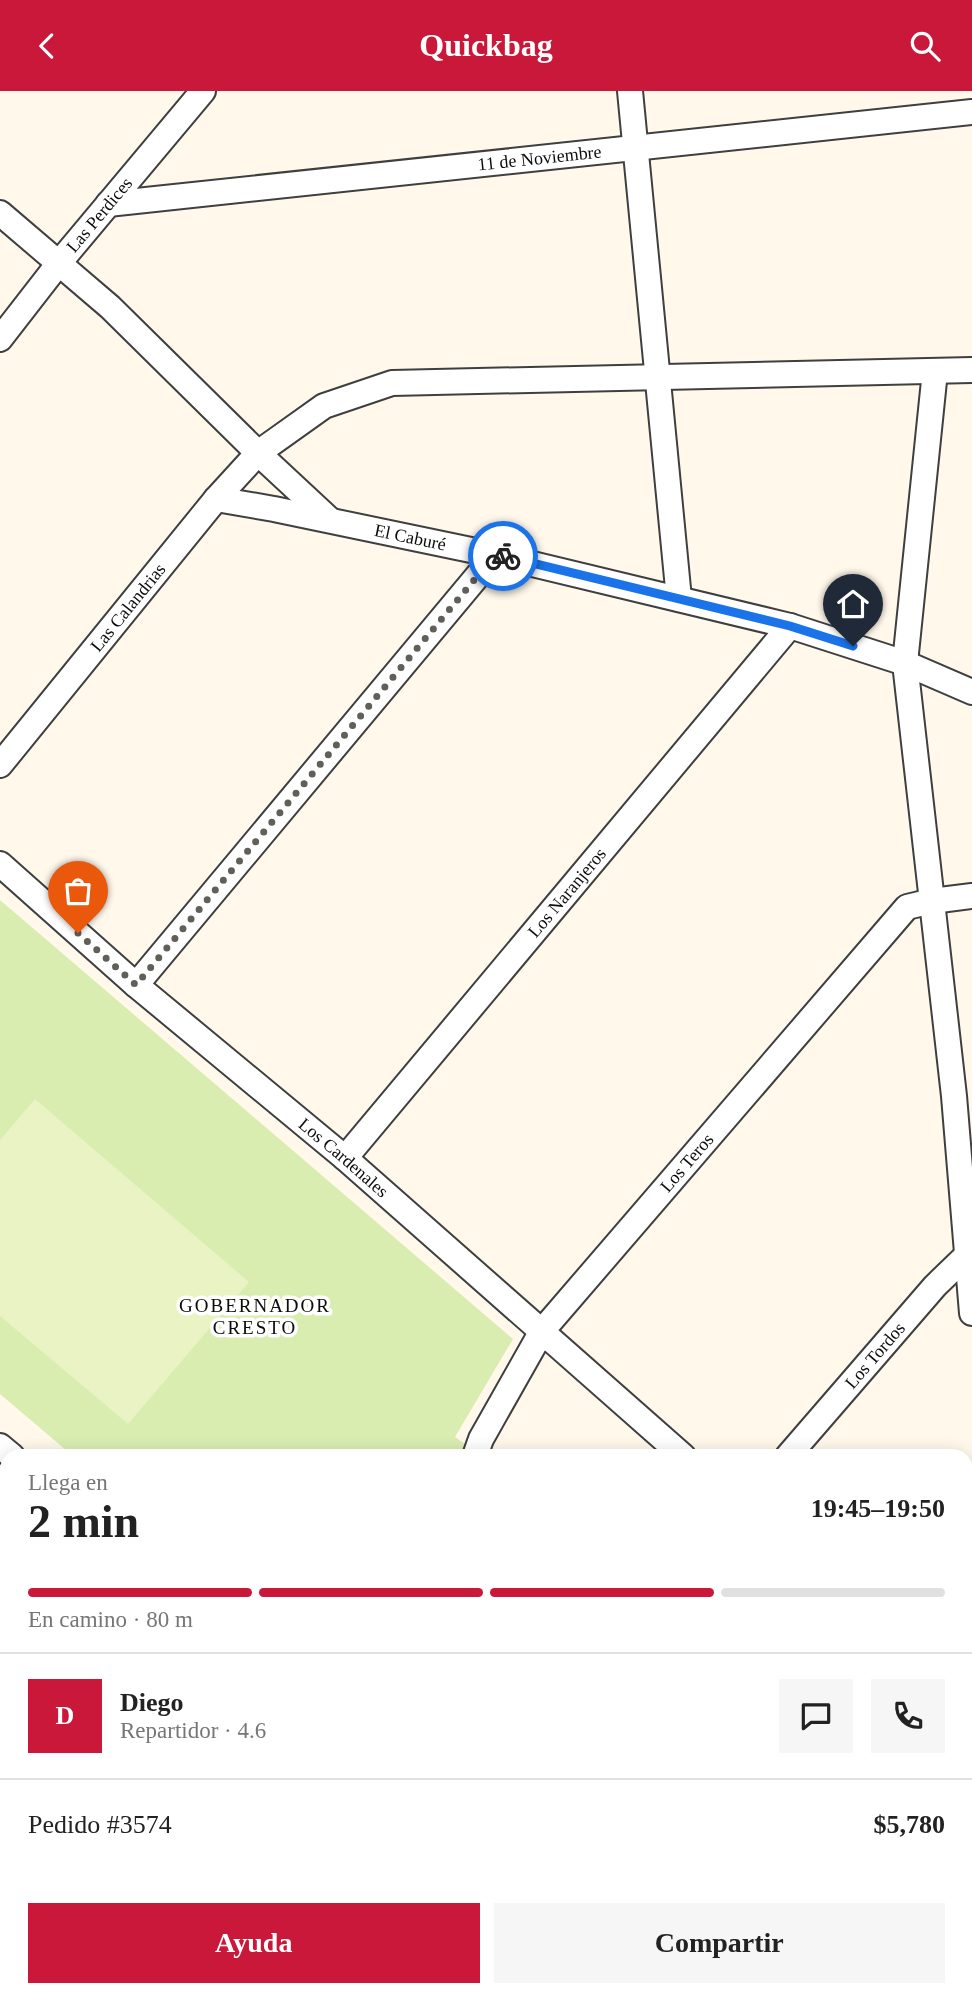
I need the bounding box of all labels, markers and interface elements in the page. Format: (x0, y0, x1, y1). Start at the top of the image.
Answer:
icon: back (28, 27, 66, 65)
text: Quickbag (419, 27, 553, 63)
icon: search (906, 27, 944, 65)
street label: 11 de Noviembre (477, 142, 602, 175)
street label: Las Perdices (62, 173, 136, 256)
street label: El Caburé (373, 520, 448, 555)
courier (468, 521, 538, 591)
icon: bike (484, 537, 522, 575)
street label: Las Calandrias (86, 559, 170, 655)
pin (823, 574, 883, 646)
icon: home (834, 585, 872, 623)
street label: Los Naranjeros (524, 844, 610, 941)
pin (48, 861, 108, 933)
icon: bag (59, 872, 97, 910)
street label: Los Cardenales (295, 1114, 392, 1201)
street label: Los Teros (656, 1129, 718, 1196)
district label: GOBERNADOR CRESTO (179, 1295, 331, 1338)
street label: Los Tordos (841, 1318, 909, 1393)
text: Llega en (28, 1470, 108, 1495)
text: 19:45–19:50 (811, 1494, 945, 1523)
text: 2 min (28, 1496, 139, 1547)
text: En camino · 80 m (28, 1607, 193, 1632)
button: chat (779, 1679, 853, 1753)
button: phone (871, 1679, 945, 1753)
text: Diego (120, 1688, 184, 1717)
text: D (56, 1701, 74, 1730)
text: Repartidor · 4.6 (120, 1718, 266, 1743)
text: Pedido #3574 (28, 1810, 172, 1839)
text: $5,780 (874, 1810, 945, 1839)
button: Ayuda (28, 1903, 480, 1983)
button: Compartir (494, 1903, 945, 1983)

